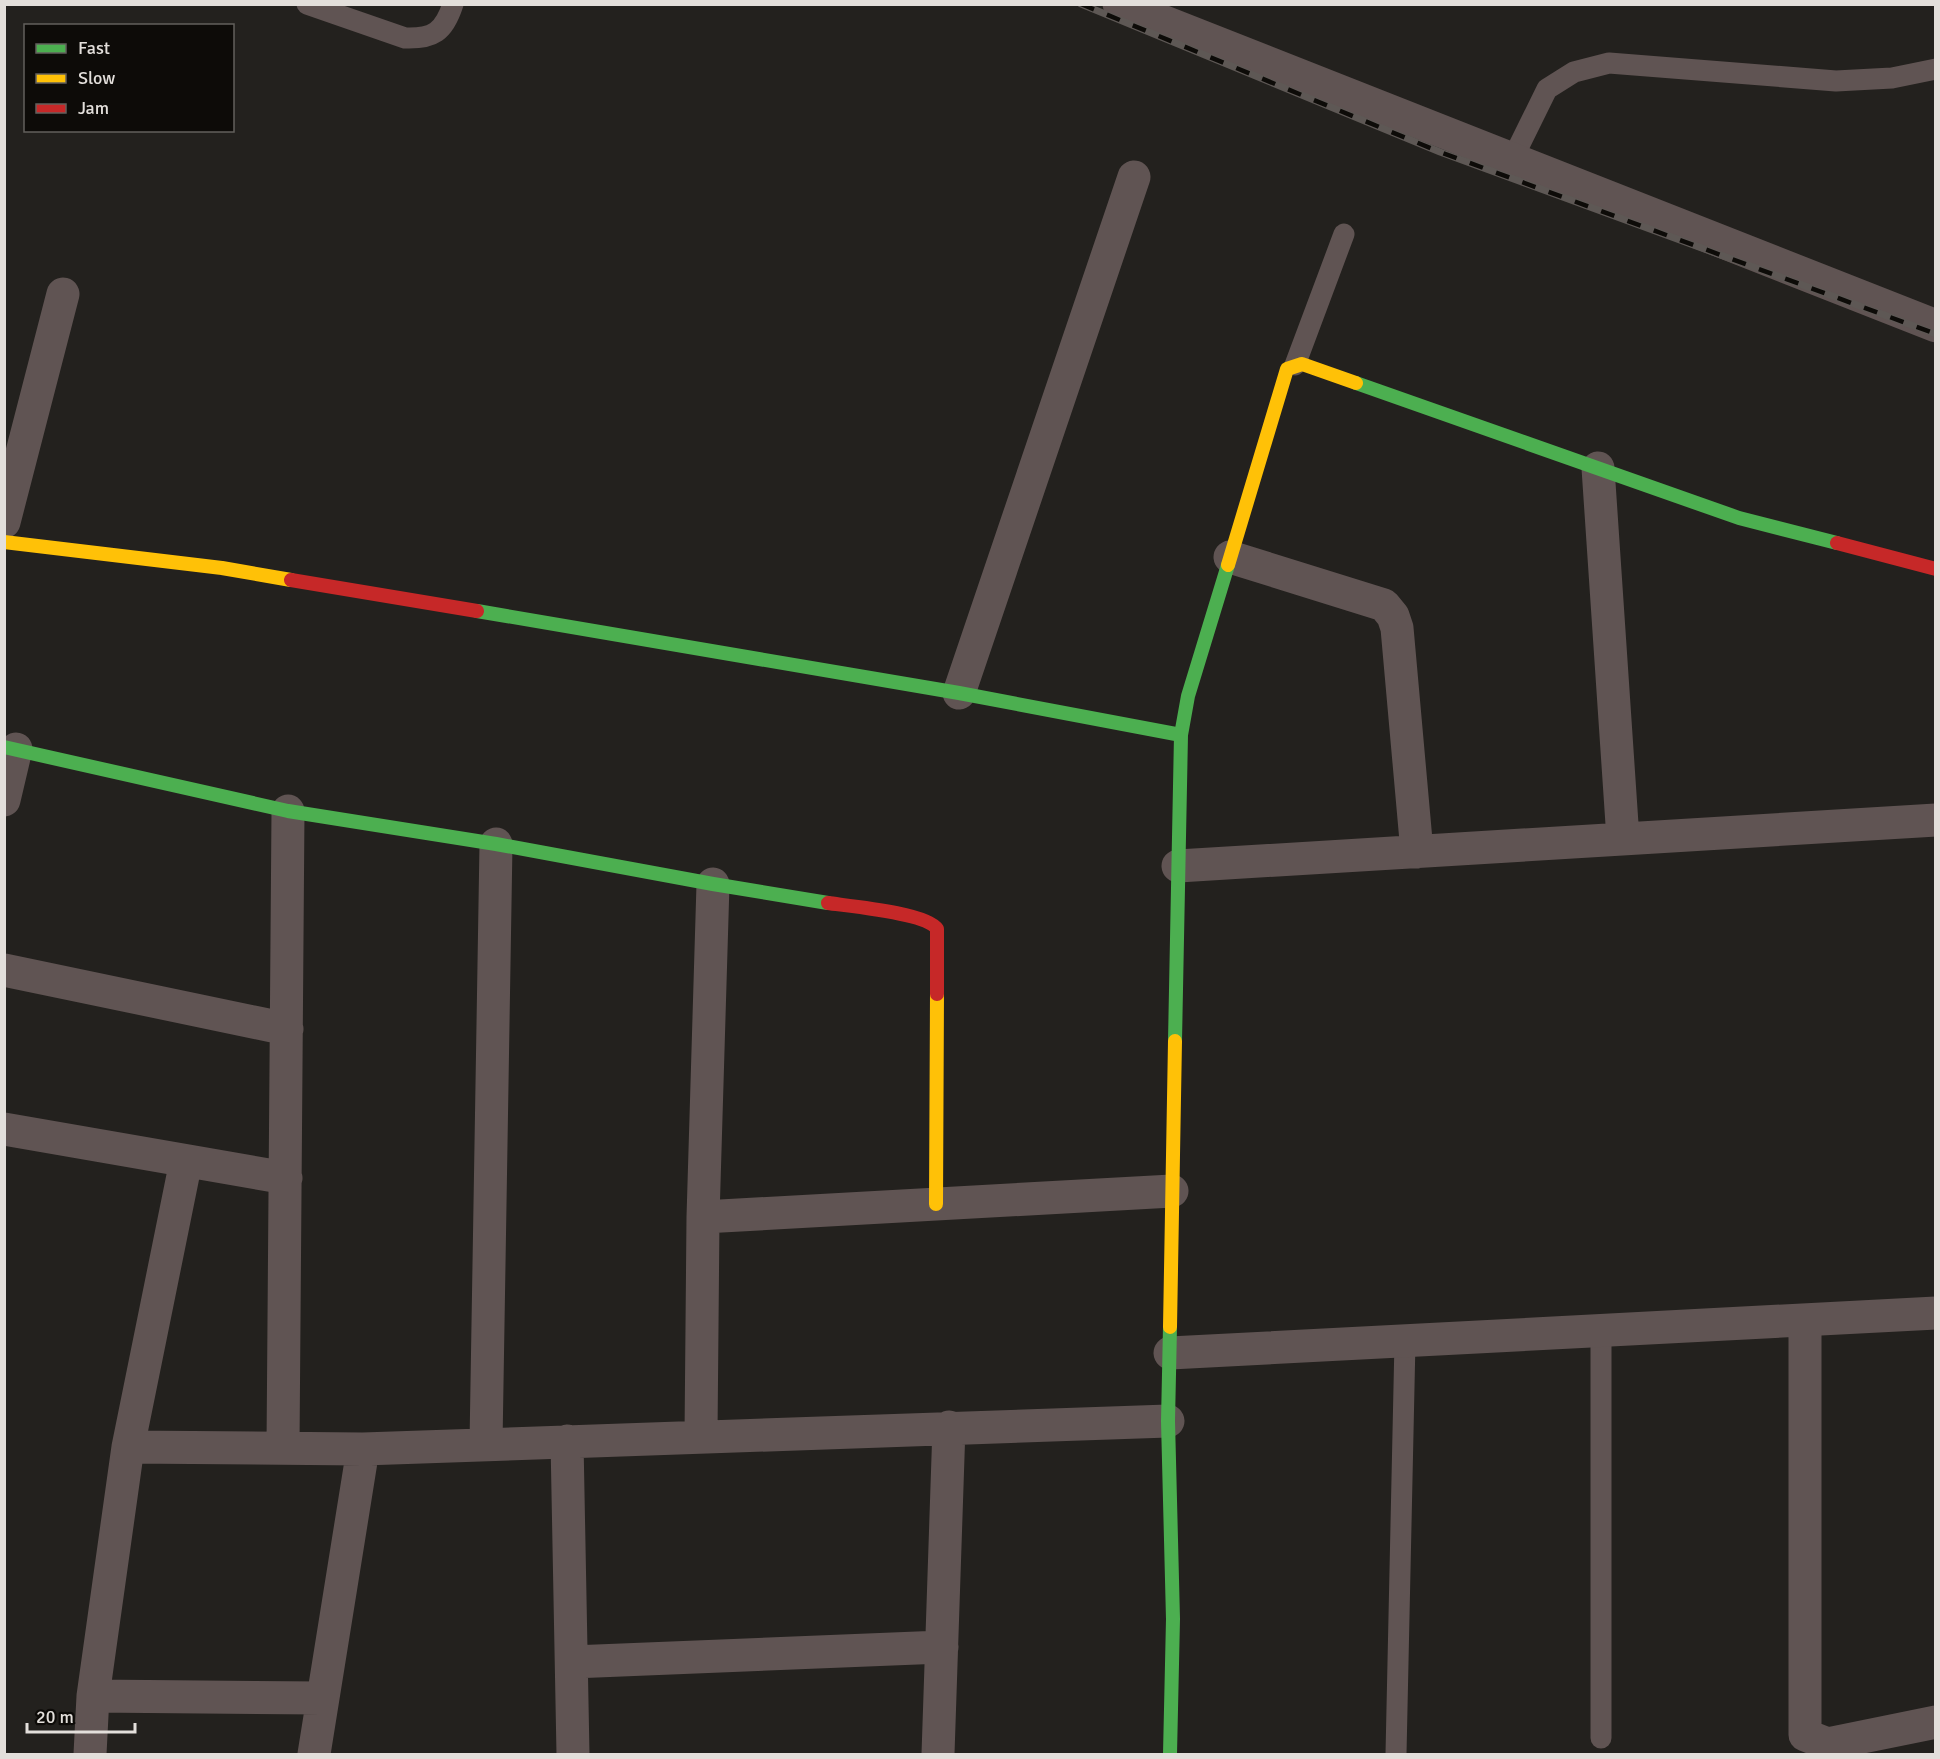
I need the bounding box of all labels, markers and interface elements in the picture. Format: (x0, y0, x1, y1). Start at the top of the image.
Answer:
legend (24, 24, 234, 132)
text: Fast (78, 37, 110, 59)
text: Slow (78, 67, 115, 89)
text: Jam (78, 97, 109, 119)
scale bar (27, 1696, 135, 1734)
text: 20 m (36, 1706, 74, 1728)

